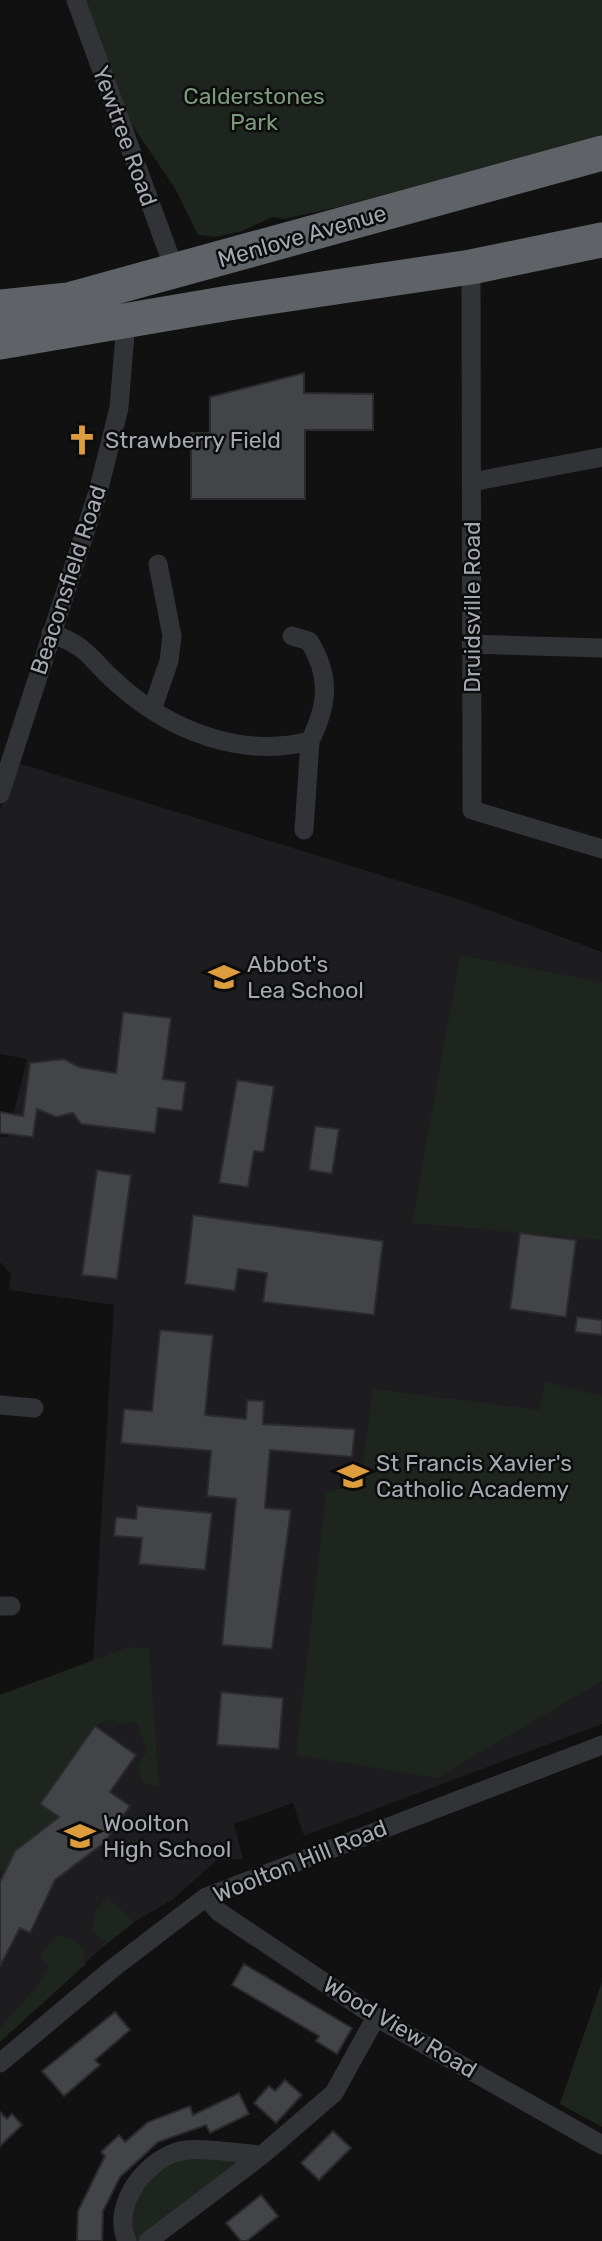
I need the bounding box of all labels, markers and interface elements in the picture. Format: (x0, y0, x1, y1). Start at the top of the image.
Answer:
street label: Yewtree Road (87, 62, 163, 210)
park label: Calderstones Park (183, 82, 325, 136)
street label: Menlove Avenue (214, 199, 390, 273)
church icon: Strawberry Field (65, 423, 99, 457)
place label: Strawberry Field (105, 426, 281, 454)
street label: Beaconsfield Road (24, 482, 112, 678)
street label: Druidsville Road (458, 521, 486, 693)
place label: Abbot's Lea School (247, 950, 364, 1004)
school or university icon: Abbot's Lea School (207, 960, 241, 994)
place label: St Francis Xavier's Catholic Academy (376, 1449, 572, 1503)
school or university icon: St Francis Xavier's Catholic Academy (336, 1459, 370, 1493)
place label: Woolton High School (103, 1809, 231, 1863)
street label: Woolton Hill Road (209, 1813, 391, 1909)
school or university icon: Woolton High School (63, 1819, 97, 1853)
street label: Wood View Road (318, 1970, 482, 2084)

